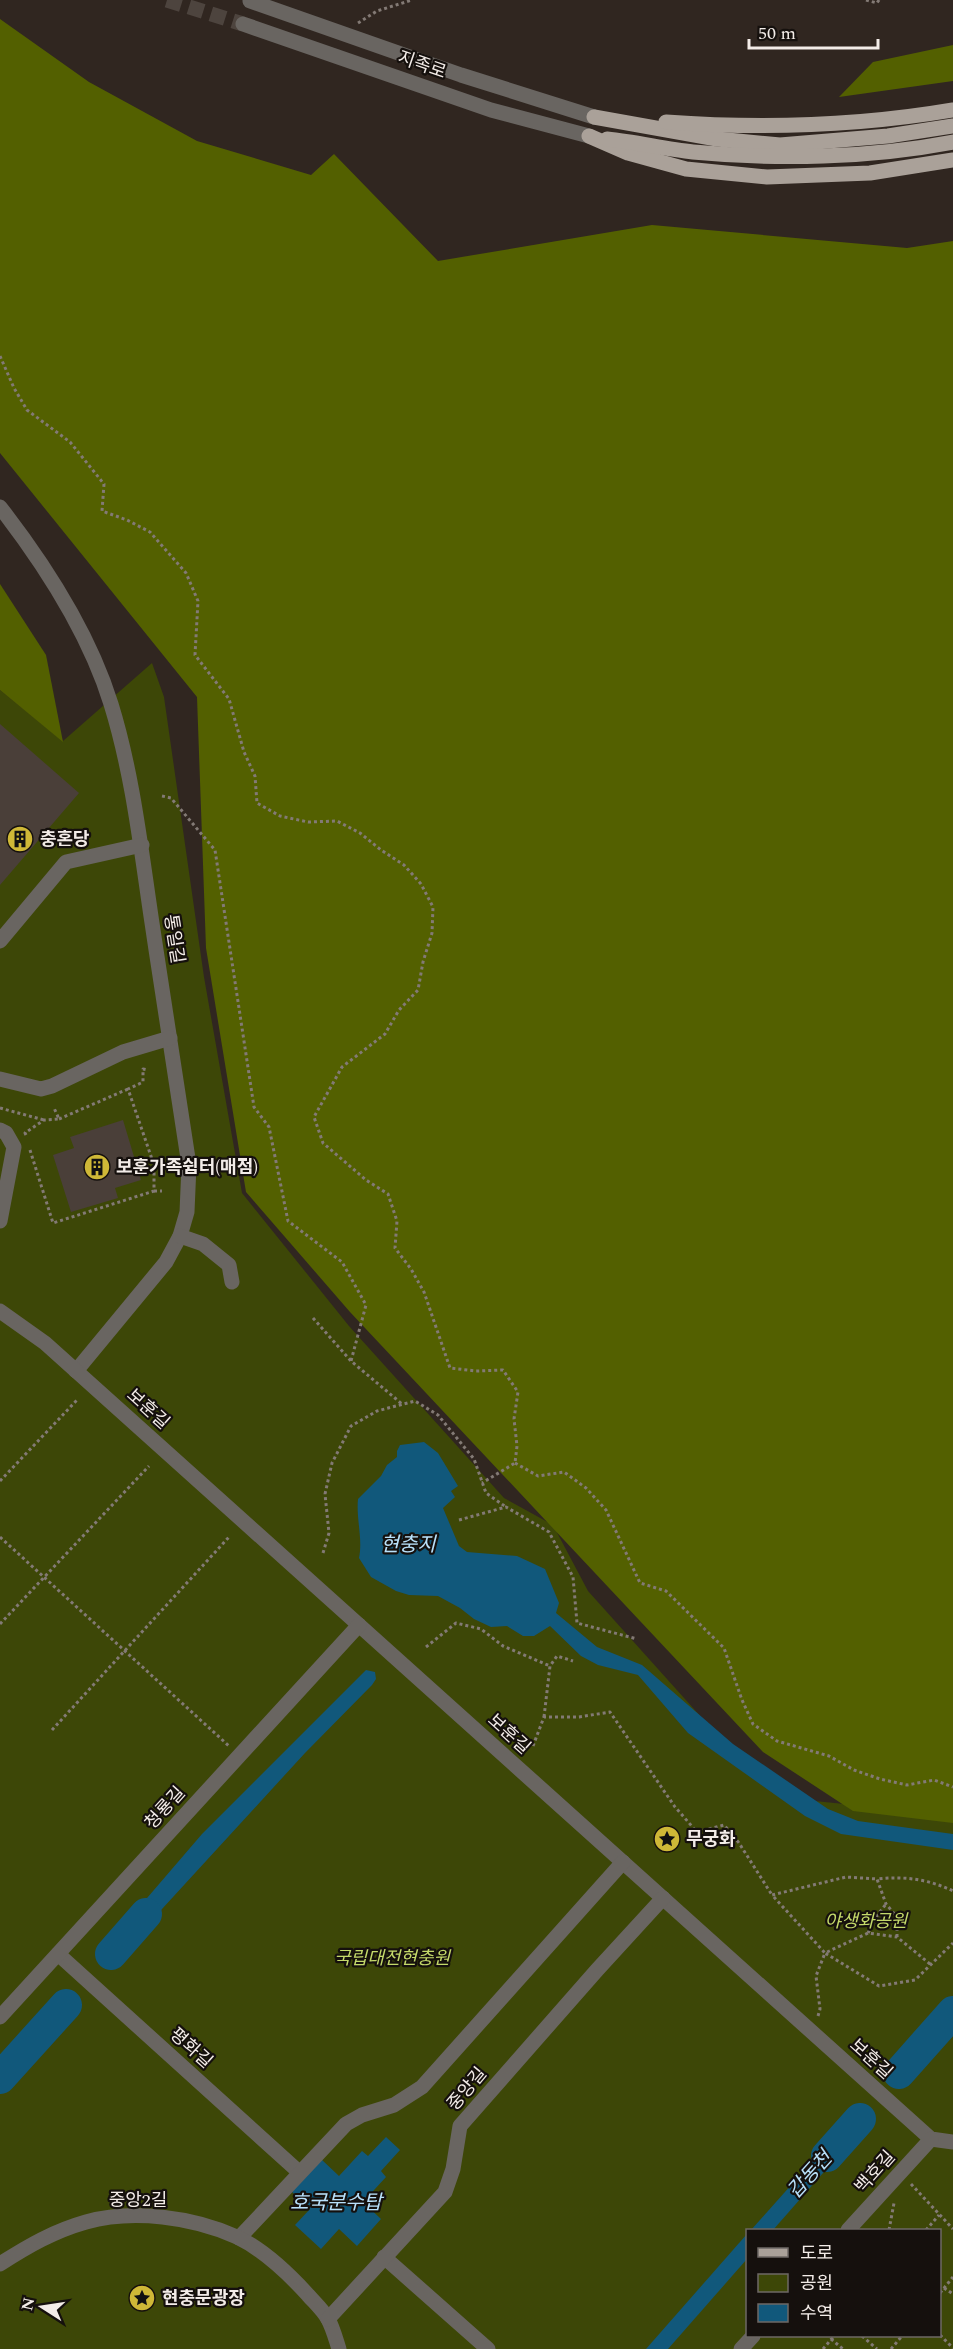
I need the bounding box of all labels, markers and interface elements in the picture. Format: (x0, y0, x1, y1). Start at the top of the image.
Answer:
scale bar (749, 12, 878, 50)
text: 50 m (758, 20, 796, 47)
street label: 지족로 (394, 44, 450, 86)
building icon: 충혼당 (5, 824, 35, 854)
place label: 충혼당 (40, 826, 90, 853)
street label: 통일길 (157, 912, 191, 966)
building icon: 보훈가족쉼터(매점) (82, 1152, 112, 1182)
place label: 보훈가족쉼터(매점) (116, 1154, 258, 1181)
street label: 보훈길 (121, 1382, 175, 1436)
water label: 현충지 (380, 1530, 437, 1560)
street label: 보훈길 (482, 1707, 536, 1761)
street label: 청룡길 (138, 1781, 192, 1835)
place icon: 무궁화 (652, 1824, 682, 1854)
place label: 무궁화 (686, 1826, 736, 1853)
park label: 야생화공원 (825, 1908, 909, 1935)
park label: 국립대전현충원 (334, 1945, 451, 1972)
street label: 평화길 (164, 2021, 218, 2075)
street label: 보훈길 (844, 2032, 898, 2086)
street label: 중앙길 (441, 2061, 493, 2117)
water label: 갑동천 (780, 2143, 841, 2206)
street label: 백호길 (848, 2145, 902, 2199)
street label: 중앙2길 (109, 2187, 167, 2214)
water label: 호국분수탑 (290, 2188, 385, 2218)
legend (746, 2229, 941, 2337)
text: 도로 (800, 2240, 833, 2267)
text: 공원 (800, 2270, 833, 2297)
north arrow (12, 2277, 72, 2337)
place icon: 현충문광장 (127, 2283, 157, 2313)
place label: 현충문광장 (162, 2285, 245, 2312)
text: N (15, 2295, 41, 2313)
text: 수역 (800, 2300, 833, 2327)

